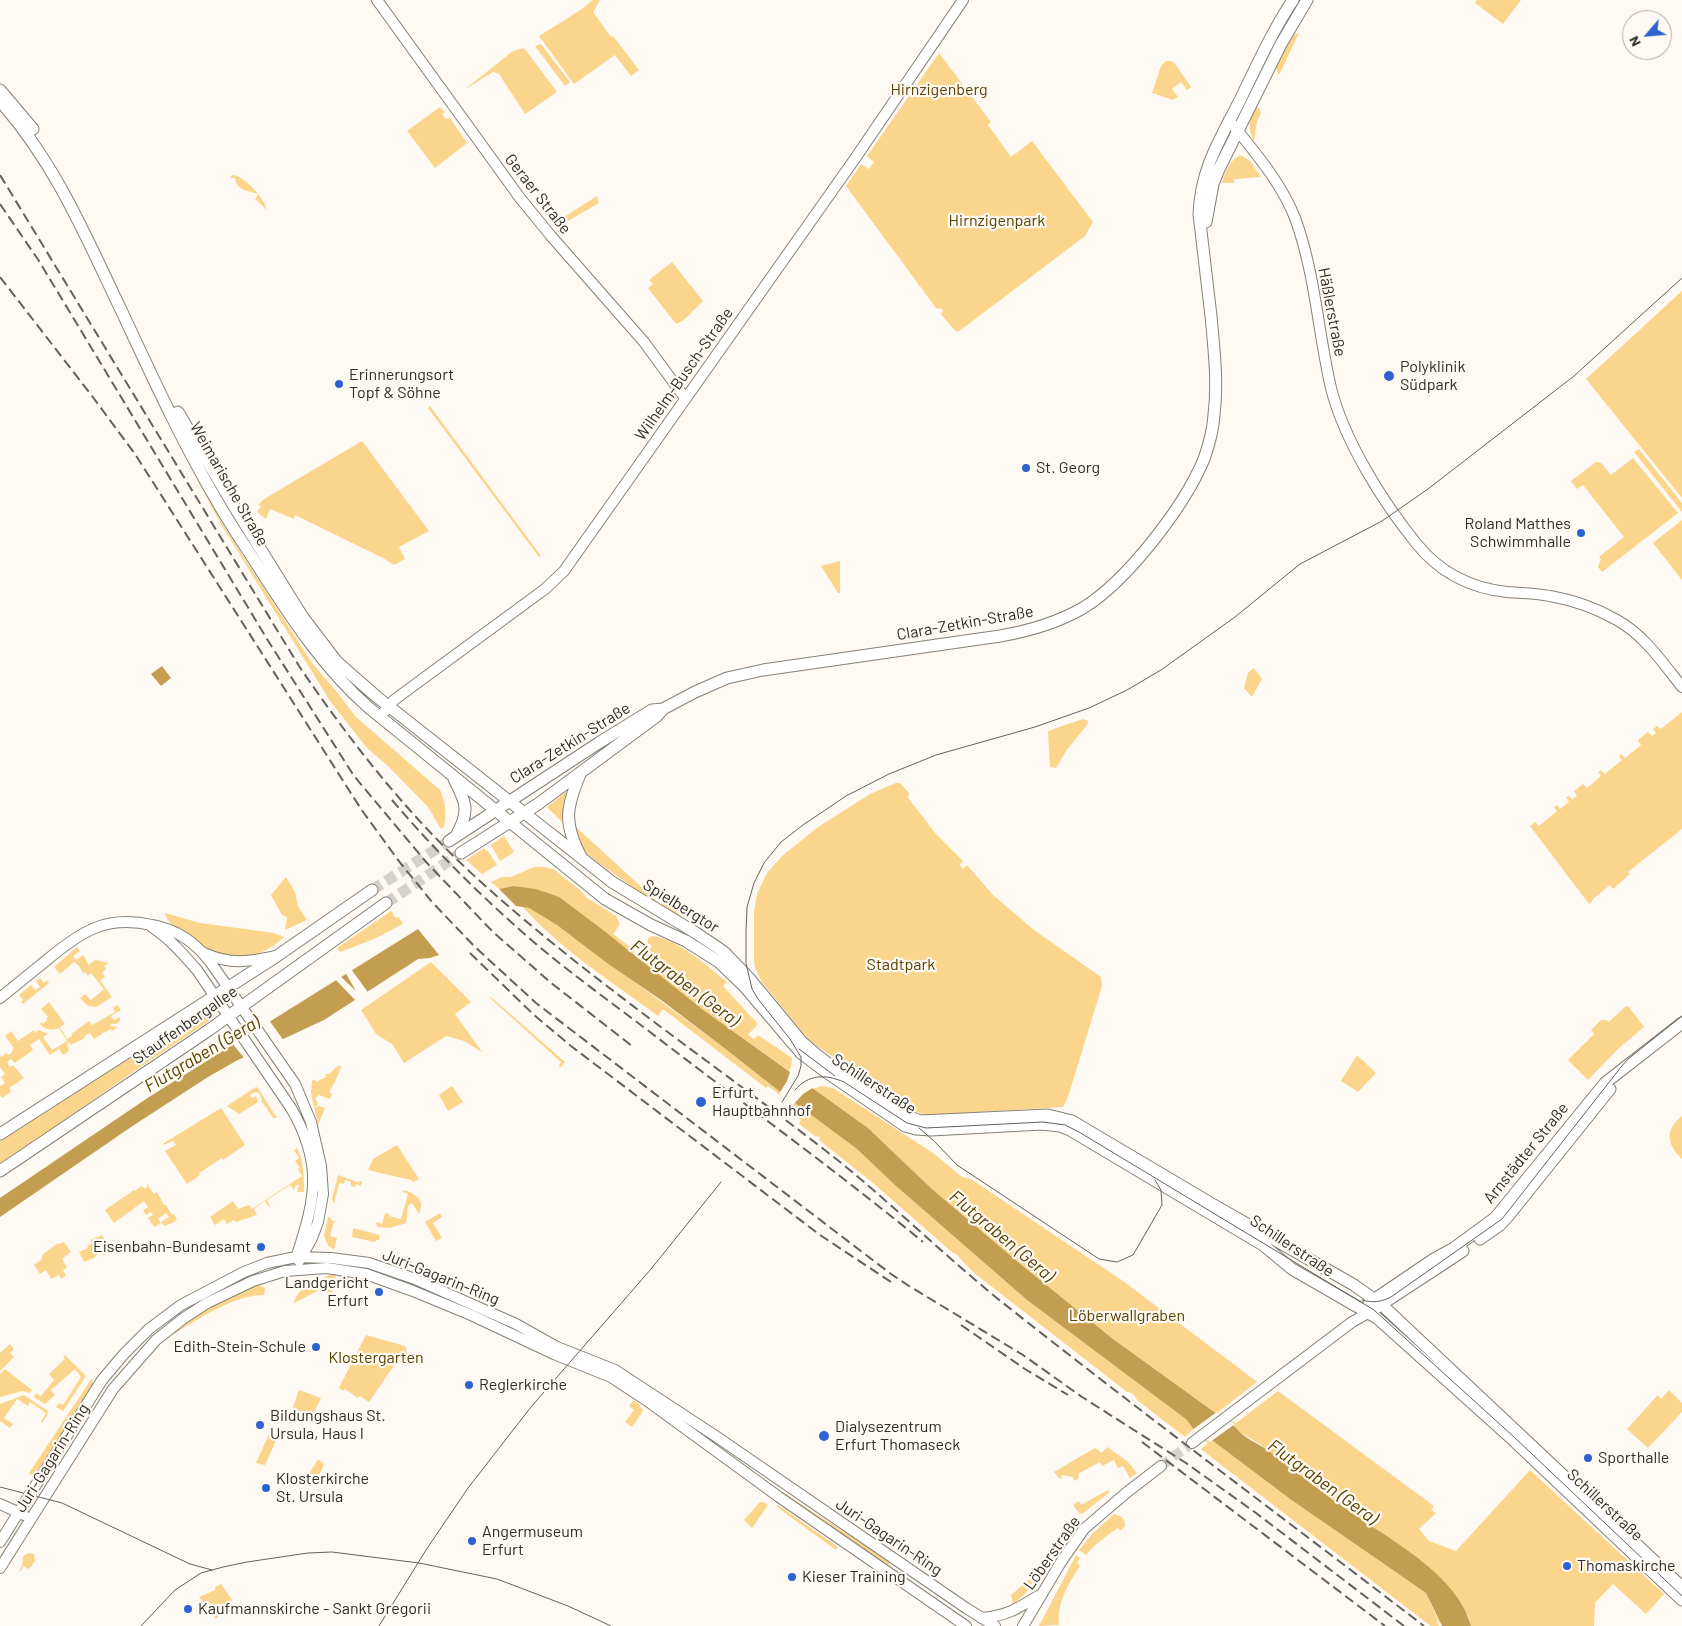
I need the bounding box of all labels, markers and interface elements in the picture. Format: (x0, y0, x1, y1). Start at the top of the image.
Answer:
north arrow (1622, 10, 1672, 60)
text: N (1624, 34, 1644, 50)
park label: Hirnzigenberg (890, 80, 988, 100)
street label: Geraer Straße (501, 150, 575, 238)
park label: Hirnzigenpark (949, 211, 1045, 231)
street label: Häßlerstraße (1314, 266, 1350, 358)
street label: Wilhelm-Busch-Straße (631, 304, 737, 444)
place label: Polyklinik Südpark (1400, 357, 1465, 395)
place label: Erinnerungsort Topf & Söhne (349, 365, 454, 403)
marker: Polyklinik Südpark (1382, 369, 1396, 383)
marker: Erinnerungsort Topf & Söhne (333, 378, 345, 390)
street label: Weimarische Straße (186, 419, 272, 549)
place label: St. Georg (1036, 458, 1100, 478)
marker: St. Georg (1020, 462, 1032, 474)
place label: Roland Matthes Schwimmhalle (1464, 514, 1571, 552)
marker: Roland Matthes Schwimmhalle (1575, 527, 1587, 539)
street label: Clara-Zetkin-Straße (895, 602, 1035, 644)
street label: Clara-Zetkin-Straße (506, 698, 634, 788)
street label: Spielbergtor (639, 875, 723, 937)
water label: Flutgraben (Gera) (626, 935, 744, 1031)
park label: Stadtpark (867, 955, 935, 975)
street label: Stauffenbergallee (129, 982, 241, 1068)
water label: Flutgraben (Gera) (140, 1011, 264, 1097)
street label: Schillerstraße (828, 1050, 920, 1118)
place label: Erfurt Hauptbahnhof (712, 1083, 811, 1121)
marker: Erfurt Hauptbahnhof (694, 1095, 708, 1109)
street label: Arnstädter Straße (1479, 1099, 1573, 1207)
water label: Flutgraben (Gera) (945, 1186, 1059, 1286)
street label: Schillerstraße (1246, 1211, 1338, 1281)
place label: Eisenbahn-Bundesamt (93, 1237, 251, 1257)
marker: Eisenbahn-Bundesamt (255, 1241, 267, 1253)
street label: Juri-Gagarin-Ring (380, 1245, 502, 1309)
place label: Landgericht Erfurt (285, 1273, 369, 1311)
marker: Landgericht Erfurt (373, 1286, 385, 1298)
park label: Löberwallgraben (1069, 1306, 1185, 1326)
place label: Edith-Stein-Schule (173, 1337, 306, 1357)
marker: Edith-Stein-Schule (310, 1341, 322, 1353)
park label: Klostergarten (328, 1348, 424, 1368)
place label: Reglerkirche (479, 1375, 567, 1395)
marker: Reglerkirche (463, 1379, 475, 1391)
street label: Juri-Gagarin-Ring (11, 1400, 93, 1516)
place label: Bildungshaus St. Ursula, Haus I (270, 1406, 386, 1444)
place label: Dialysezentrum Erfurt Thomaseck (835, 1417, 960, 1455)
marker: Bildungshaus St. Ursula, Haus I (254, 1419, 266, 1431)
marker: Dialysezentrum Erfurt Thomaseck (817, 1429, 831, 1443)
water label: Flutgraben (Gera) (1264, 1435, 1382, 1529)
place label: Sporthalle (1598, 1448, 1669, 1468)
marker: Sporthalle (1582, 1452, 1594, 1464)
street label: Schillerstraße (1563, 1465, 1647, 1545)
place label: Klosterkirche St. Ursula (276, 1469, 369, 1507)
marker: Klosterkirche St. Ursula (260, 1482, 272, 1494)
street label: Juri-Gagarin-Ring (832, 1494, 946, 1580)
street label: Löberstraße (1020, 1512, 1084, 1594)
place label: Angermuseum Erfurt (482, 1522, 583, 1560)
marker: Angermuseum Erfurt (466, 1535, 478, 1547)
place label: Thomaskirche (1577, 1556, 1676, 1576)
marker: Thomaskirche (1561, 1560, 1573, 1572)
place label: Kieser Training (802, 1567, 906, 1587)
marker: Kieser Training (786, 1571, 798, 1583)
place label: Kaufmannskirche - Sankt Gregorii (198, 1599, 431, 1619)
marker: Kaufmannskirche - Sankt Gregorii (182, 1603, 194, 1615)

